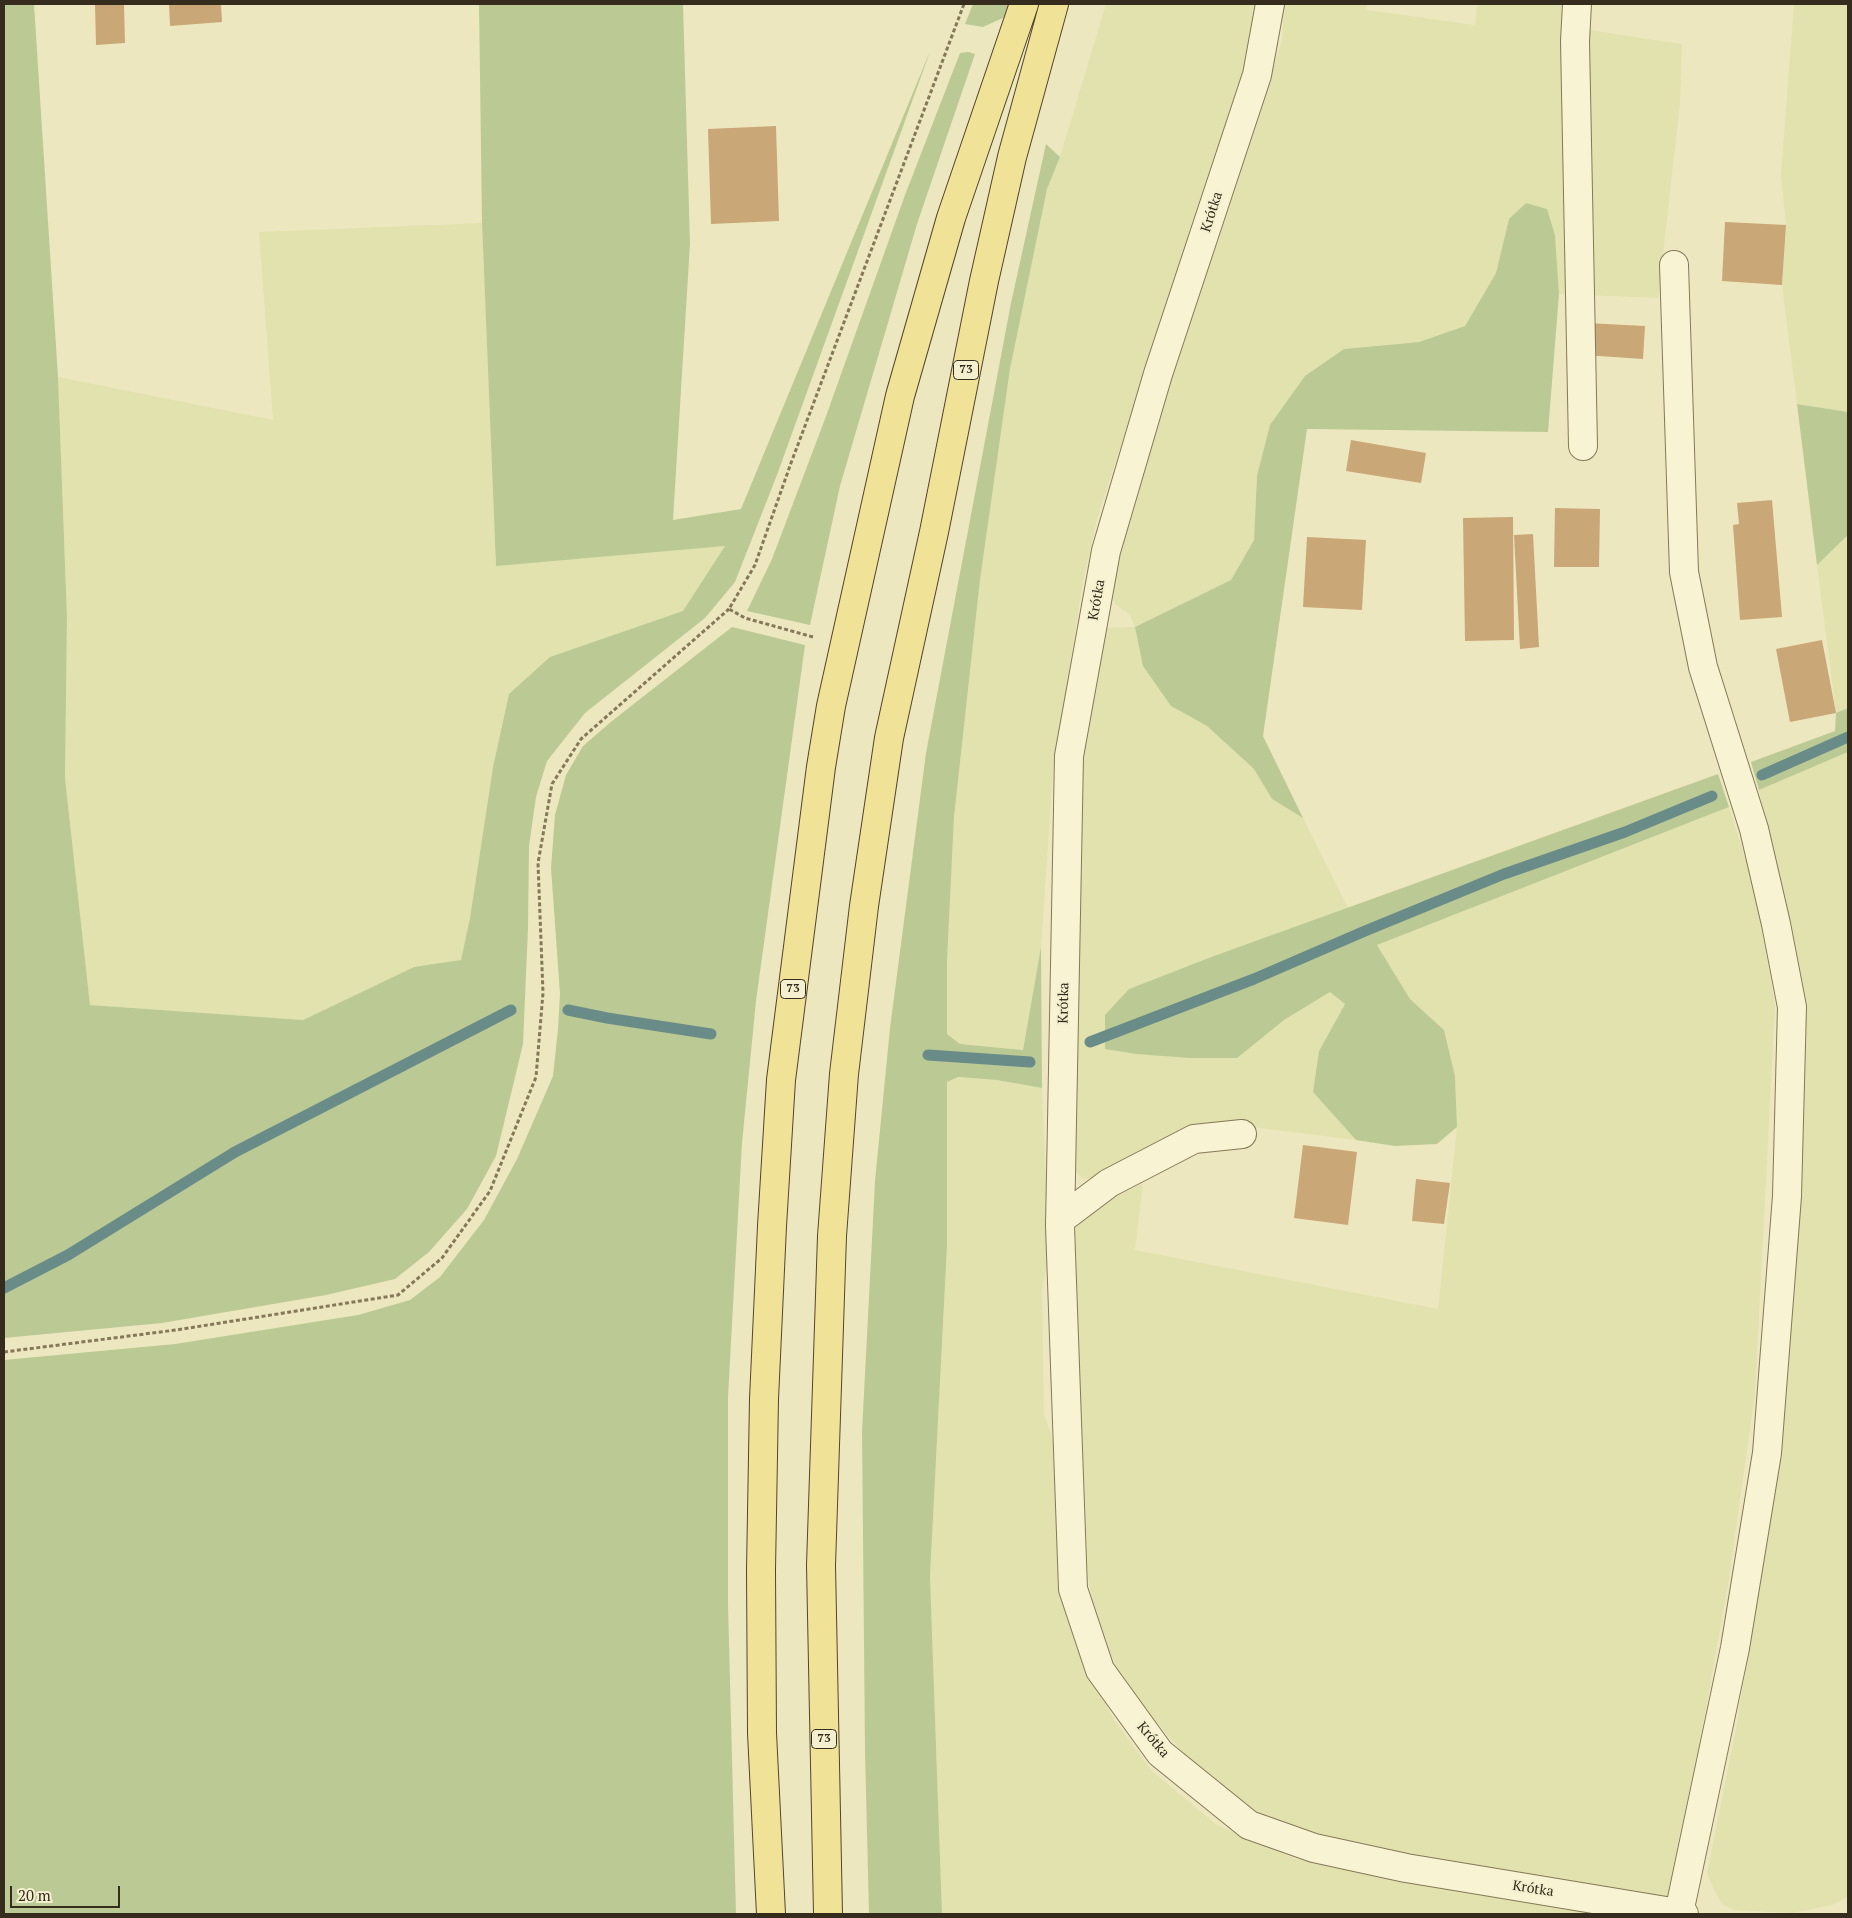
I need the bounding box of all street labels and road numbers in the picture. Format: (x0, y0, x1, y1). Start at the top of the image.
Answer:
street label: Krótka (1198, 190, 1226, 234)
road number: 73 (954, 360, 978, 380)
street label: Krótka (1085, 578, 1109, 622)
road number: 73 (780, 980, 806, 999)
street label: Krótka (1055, 982, 1073, 1024)
street label: Krótka (1133, 1719, 1173, 1761)
road number: 73 (812, 1730, 836, 1748)
street label: Krótka (1511, 1877, 1555, 1901)

